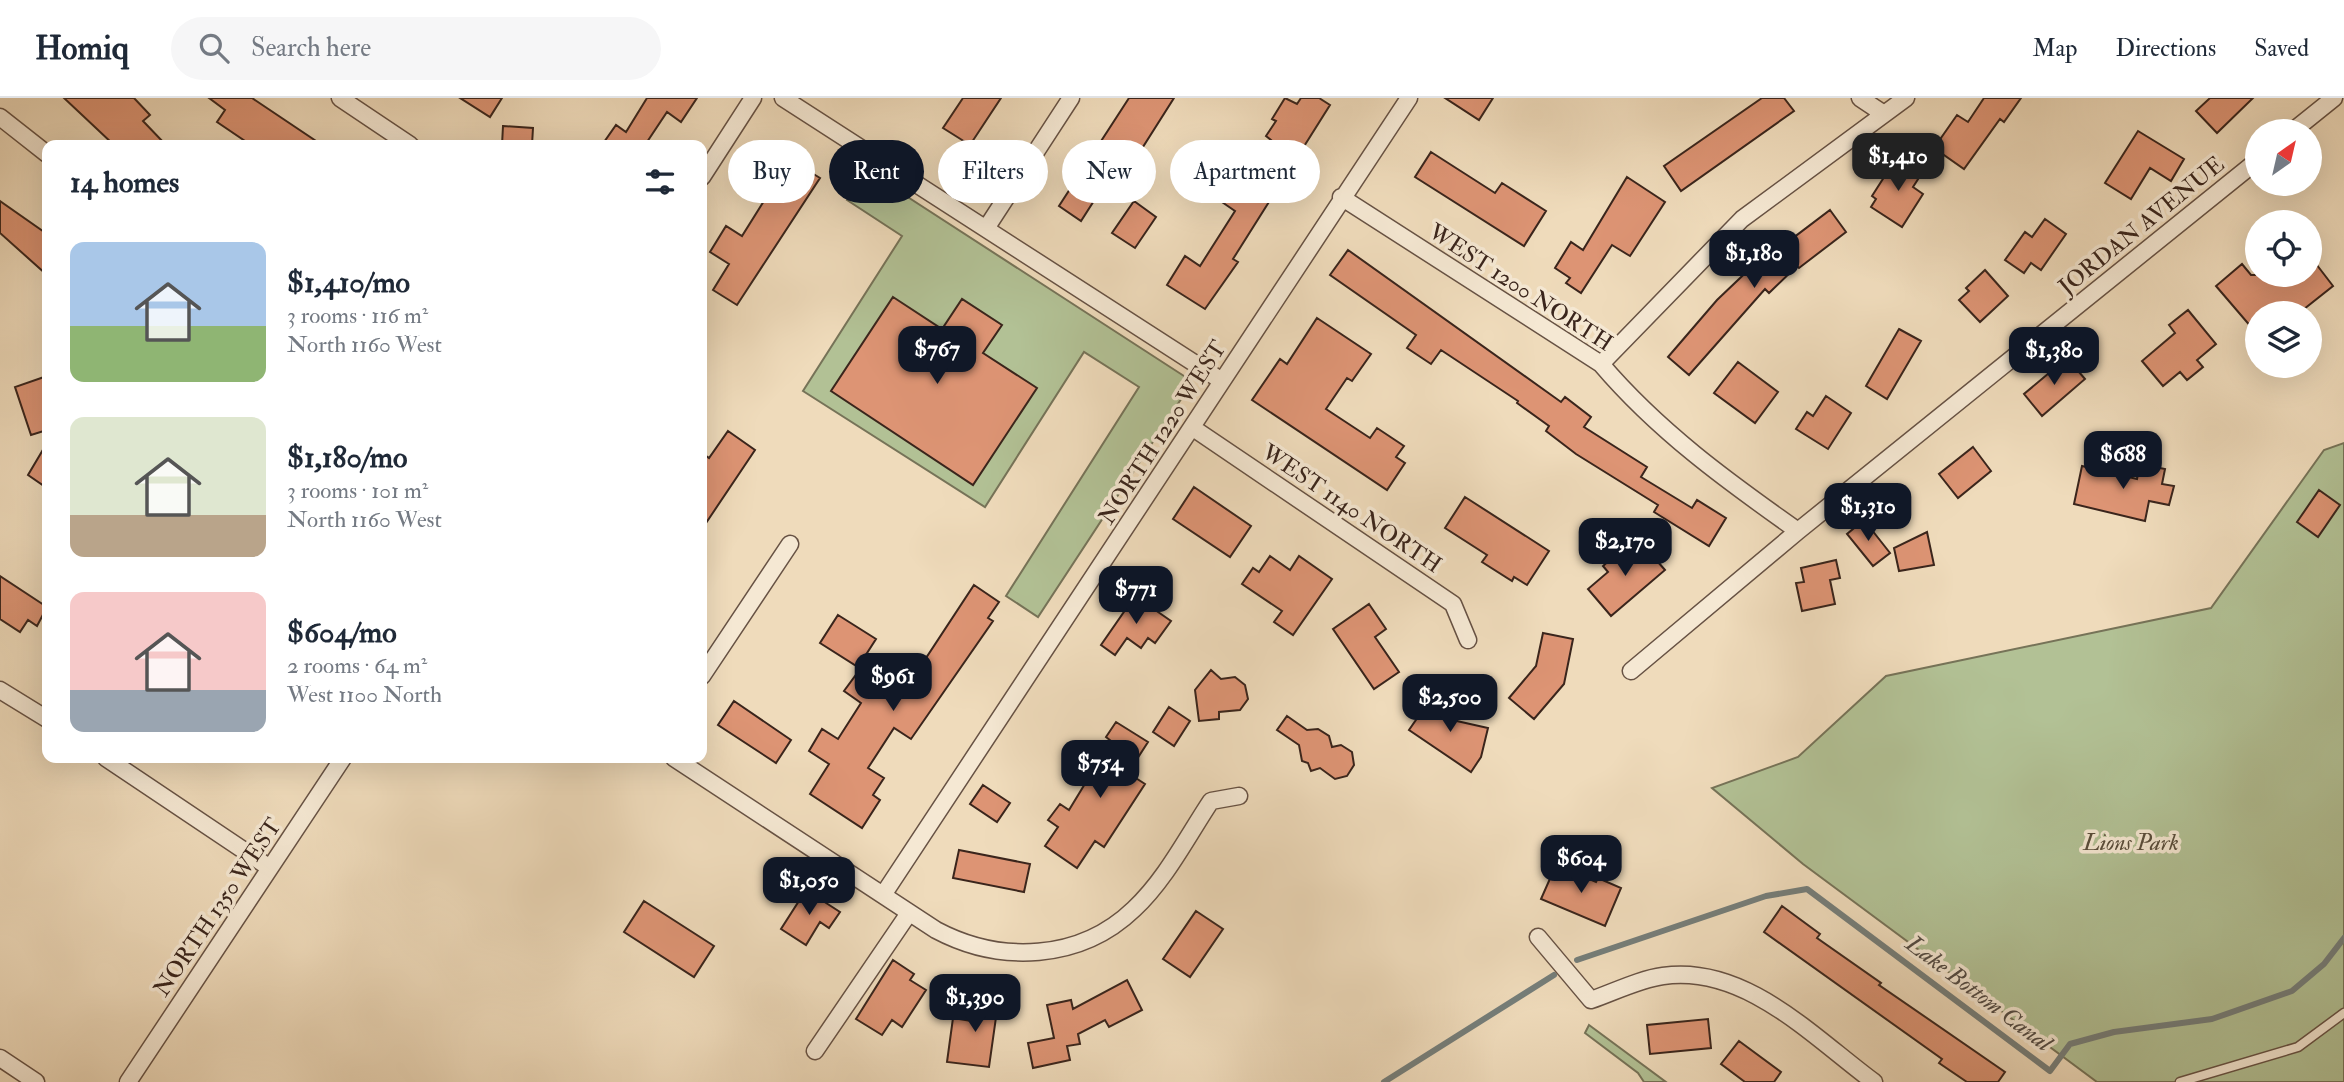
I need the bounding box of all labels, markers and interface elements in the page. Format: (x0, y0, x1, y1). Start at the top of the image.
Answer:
search box (171, 17, 661, 80)
text: Homiq (35, 28, 129, 69)
icon: search (195, 29, 233, 67)
text: Search here (251, 32, 371, 64)
text: Map (2032, 33, 2077, 64)
text: Directions (2115, 33, 2216, 64)
text: Saved (2254, 33, 2309, 64)
north arrow (2245, 119, 2322, 196)
map controls (2245, 119, 2322, 378)
pin: $1,410 (1841, 134, 1955, 193)
chip: Buy (728, 140, 815, 203)
chip: Rent (829, 140, 924, 203)
chip: Filters (938, 140, 1048, 203)
chip: New (1062, 140, 1156, 203)
chip: Apartment (1170, 140, 1320, 203)
text: $1,410 (1868, 141, 1928, 170)
street label: JORDAN AVENUE (2052, 150, 2230, 302)
icon: filters (641, 163, 679, 201)
text: 14 homes (70, 164, 179, 201)
button: locate (2245, 210, 2322, 287)
street label: WEST 1200 NORTH (1422, 217, 1618, 358)
pin: $1,180 (1697, 230, 1811, 290)
text: $1,180 (1725, 238, 1783, 267)
text: $1,410/mo (287, 264, 410, 301)
icon: home (126, 270, 210, 354)
text: 3 rooms · 116 m² (287, 301, 428, 330)
button: layers (2245, 301, 2322, 378)
pin: $767 (896, 327, 978, 386)
pin: $1,380 (1997, 328, 2111, 387)
text: North 1160 West (287, 330, 442, 359)
text: $767 (914, 334, 960, 363)
street label: NORTH 1220 WEST (1092, 335, 1233, 530)
text: $1,380 (2025, 335, 2083, 364)
pin: $688 (2082, 432, 2164, 491)
street label: WEST 1140 NORTH (1255, 437, 1447, 579)
text: $1,180/mo (287, 439, 407, 476)
text: $688 (2100, 439, 2146, 468)
icon: home (126, 445, 210, 529)
text: 3 rooms · 101 m² (287, 476, 428, 505)
pin: $1,310 (1811, 484, 1925, 543)
text: $1,310 (1840, 491, 1896, 520)
text: North 1160 West (287, 505, 442, 534)
pin: $2,170 (1568, 518, 1682, 578)
text: $2,170 (1595, 526, 1655, 555)
pin: $771 (1095, 566, 1177, 626)
text: $771 (1115, 574, 1157, 603)
text: $604/mo (287, 614, 397, 651)
icon: home (126, 620, 210, 704)
text: 2 rooms · 64 m² (287, 651, 427, 680)
pin: $961 (852, 654, 934, 713)
text: $961 (871, 661, 915, 690)
pin: $2,500 (1393, 674, 1507, 734)
text: West 1100 North (287, 680, 442, 709)
text: $2,500 (1418, 682, 1482, 711)
pin: $754 (1059, 740, 1141, 800)
text: $754 (1077, 748, 1123, 777)
street label: NORTH 1350 WEST (147, 813, 288, 1002)
park label: Lions Park (2082, 828, 2179, 857)
pin: $604 (1540, 836, 1622, 895)
text: $604 (1557, 843, 1605, 872)
pin: $1,050 (752, 858, 866, 917)
text: $1,050 (779, 865, 839, 894)
water label: Lake Bottom Canal (1899, 928, 2060, 1060)
pin: $1,390 (918, 974, 1032, 1034)
text: $1,390 (945, 982, 1005, 1011)

